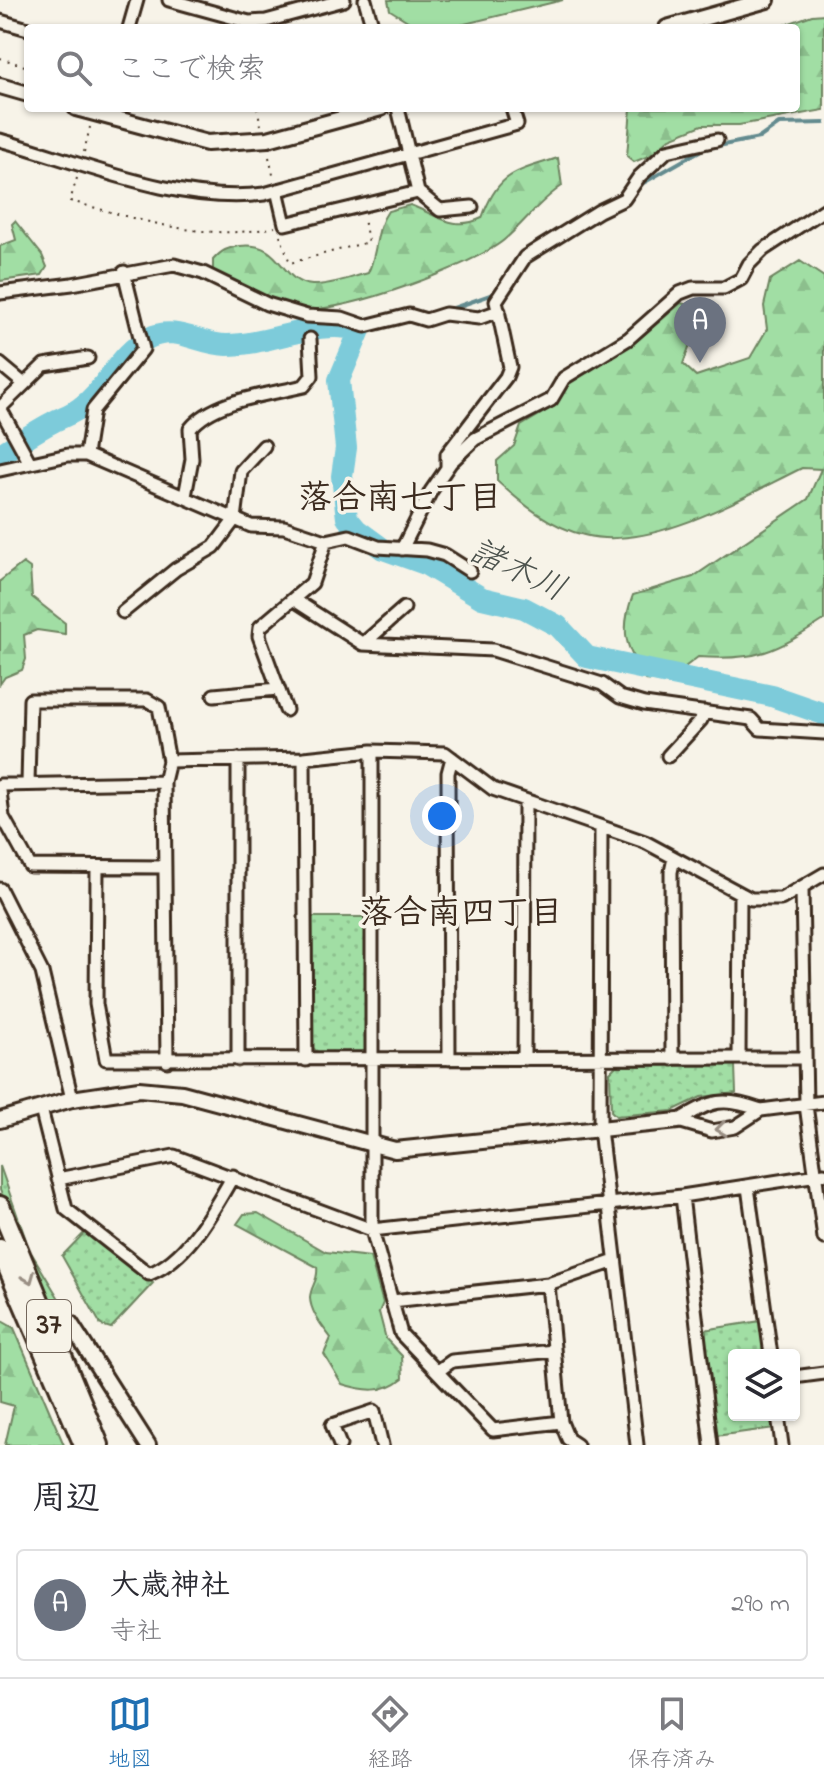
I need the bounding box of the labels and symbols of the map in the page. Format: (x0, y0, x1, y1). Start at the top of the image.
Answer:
pin: A (674, 297, 726, 363)
district label: 落合南七丁目 (298, 475, 502, 525)
water label: 諸木川 (460, 528, 574, 616)
your location (422, 796, 462, 836)
district label: 落合南四丁目 (359, 890, 563, 940)
one-way arrow (715, 1120, 728, 1137)
one-way arrow (20, 1270, 36, 1284)
road number: 37 (27, 1300, 71, 1352)

